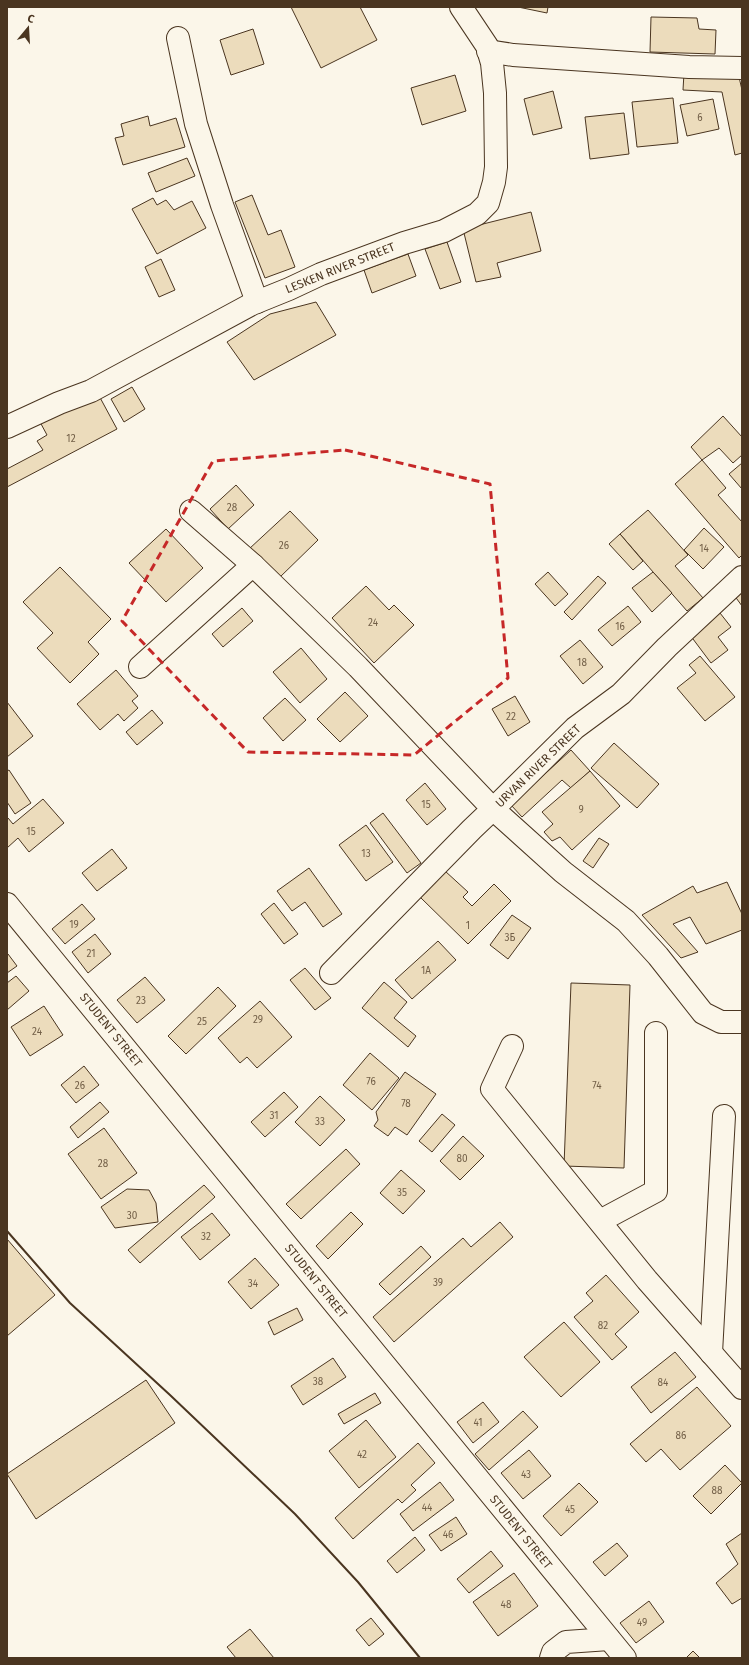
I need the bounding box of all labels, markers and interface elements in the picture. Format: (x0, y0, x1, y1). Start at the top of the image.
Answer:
north arrow (8, 8, 48, 48)
text: С (26, 12, 37, 26)
house number: 6 (697, 112, 703, 124)
street label: LESKEN RIVER STREET (283, 239, 398, 296)
house number: 12 (66, 433, 76, 445)
house number: 28 (227, 502, 238, 514)
house number: 26 (279, 540, 289, 552)
house number: 14 (699, 543, 710, 555)
house number: 24 (368, 617, 379, 629)
house number: 16 (615, 621, 625, 633)
house number: 18 (577, 657, 587, 669)
house number: 22 (506, 711, 516, 723)
street label: URVAN RIVER STREET (492, 721, 584, 810)
house number: 15 (421, 799, 431, 811)
house number: 9 (578, 804, 584, 816)
house number: 15 (26, 826, 36, 838)
house number: 13 (361, 848, 371, 860)
house number: 19 (69, 919, 79, 931)
house number: 1 (466, 920, 470, 932)
house number: 3Б (505, 932, 516, 944)
house number: 21 (86, 948, 96, 960)
house number: 1А (421, 965, 431, 977)
street label: STUDENT STREET (77, 990, 146, 1070)
house number: 23 (136, 995, 146, 1007)
house number: 29 (253, 1014, 263, 1026)
house number: 25 (197, 1016, 207, 1028)
house number: 24 (32, 1026, 43, 1038)
house number: 76 (366, 1076, 376, 1088)
house number: 26 (75, 1080, 85, 1092)
house number: 74 (592, 1080, 602, 1092)
house number: 78 (401, 1098, 411, 1110)
house number: 31 (269, 1110, 279, 1122)
house number: 33 (315, 1116, 325, 1128)
house number: 80 (456, 1153, 468, 1165)
house number: 28 (98, 1158, 109, 1170)
house number: 35 (397, 1187, 407, 1199)
house number: 30 (127, 1210, 138, 1222)
house number: 32 (201, 1231, 211, 1243)
street label: STUDENT STREET (282, 1241, 351, 1321)
house number: 39 (433, 1277, 443, 1289)
house number: 34 (248, 1278, 259, 1290)
house number: 82 (598, 1320, 608, 1332)
house number: 38 (313, 1376, 324, 1388)
house number: 84 (658, 1377, 669, 1389)
house number: 41 (473, 1417, 483, 1429)
house number: 86 (676, 1430, 686, 1442)
house number: 42 (357, 1449, 367, 1461)
house number: 43 (521, 1469, 531, 1481)
house number: 88 (711, 1485, 723, 1497)
street label: STUDENT STREET (487, 1492, 556, 1572)
house number: 44 (422, 1502, 433, 1514)
house number: 45 (565, 1504, 575, 1516)
house number: 46 (443, 1529, 453, 1541)
house number: 48 (501, 1599, 512, 1611)
house number: 49 (637, 1617, 647, 1629)

